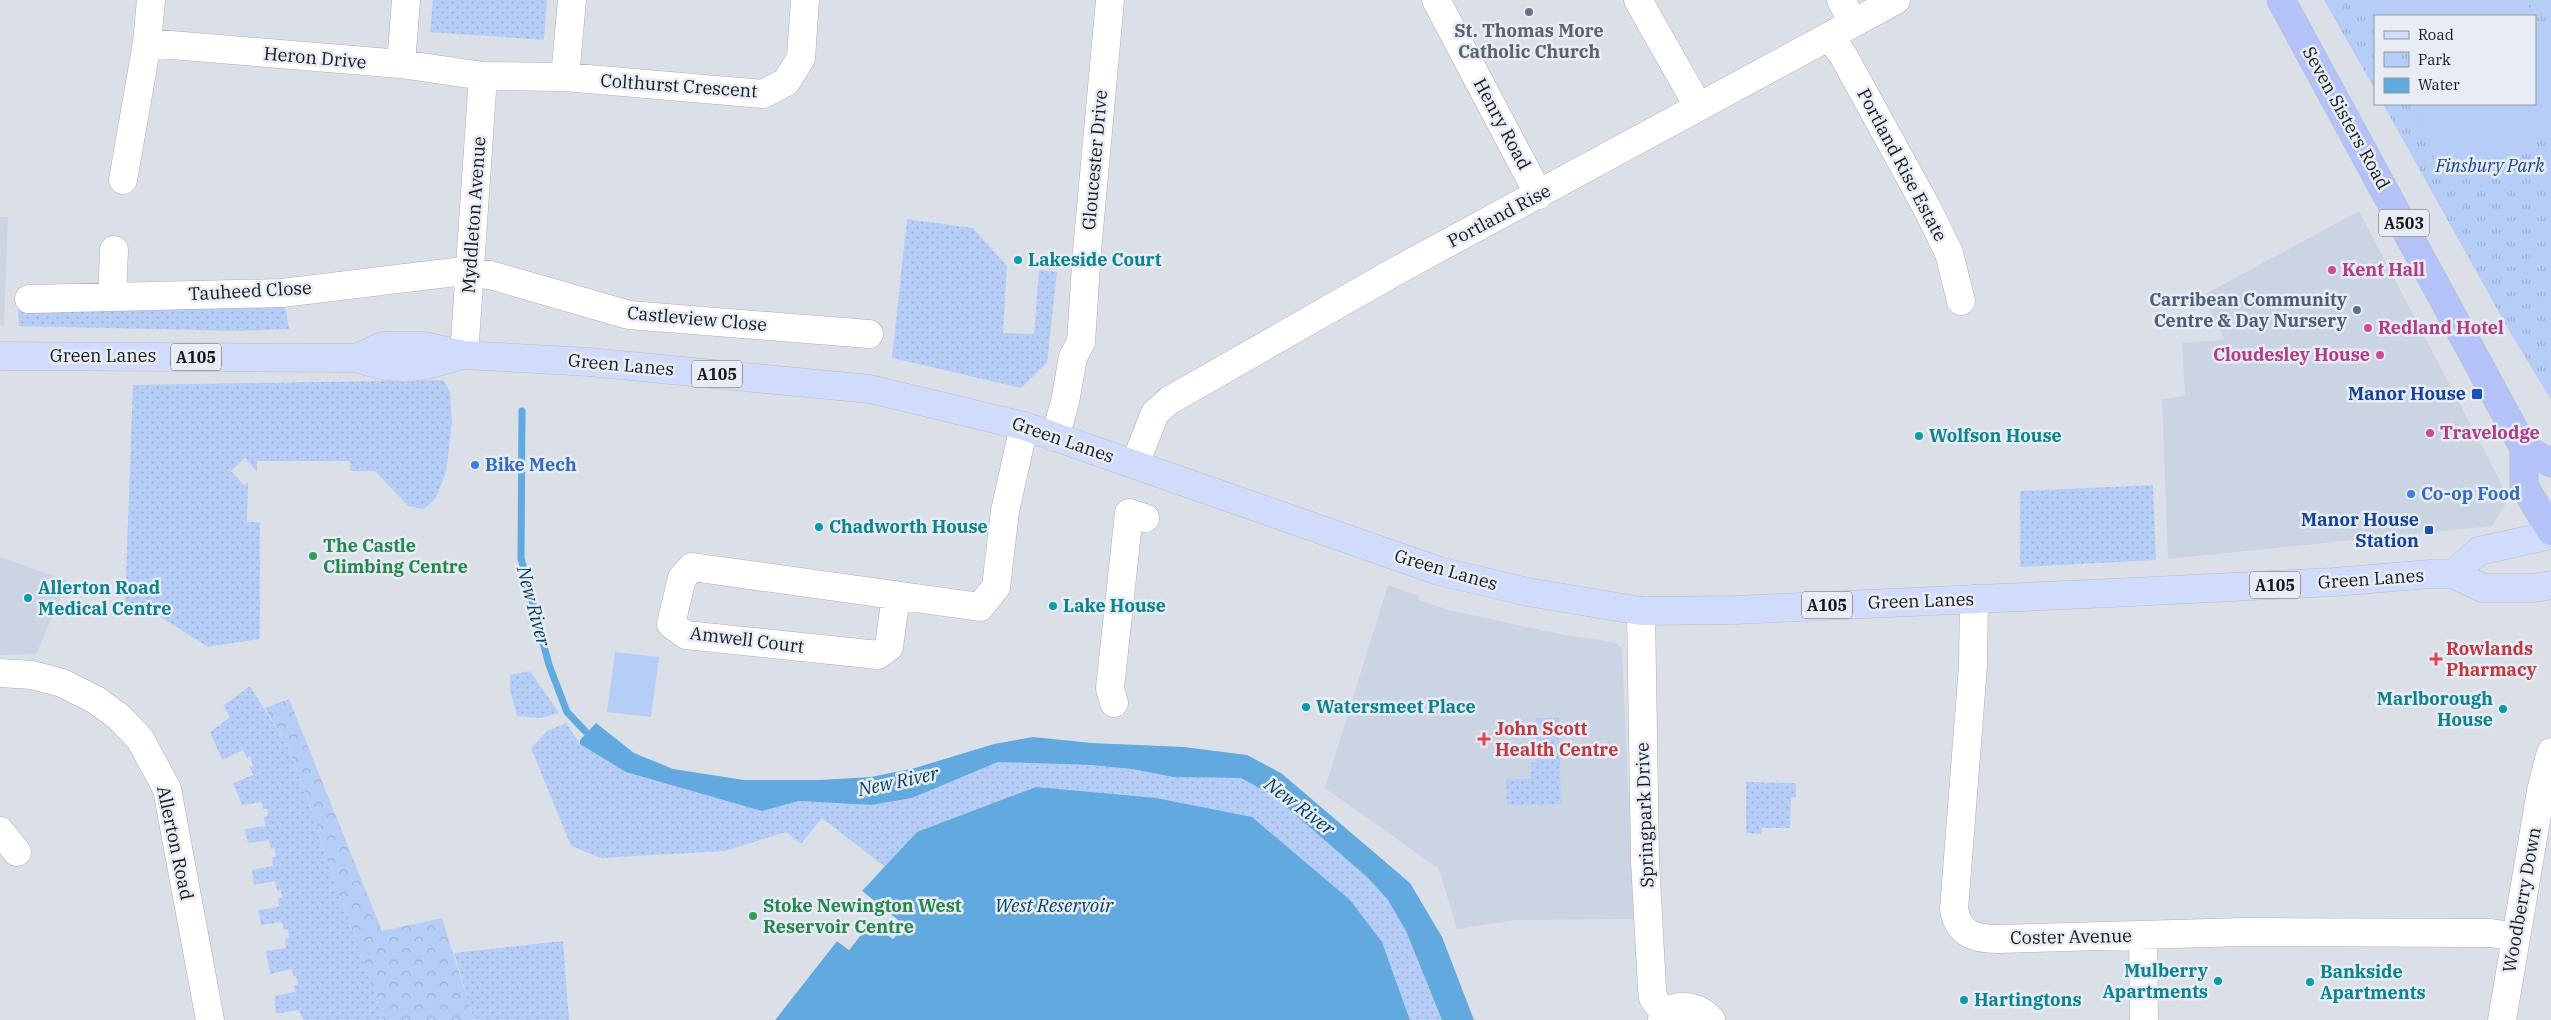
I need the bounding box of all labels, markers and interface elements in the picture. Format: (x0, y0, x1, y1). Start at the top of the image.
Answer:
marker: St. Thomas More Catholic Church (1523, 6, 1535, 18)
legend (2374, 15, 2536, 105)
place label: St. Thomas More Catholic Church (1454, 19, 1604, 63)
text: Road (2418, 25, 2454, 44)
street label: Heron Drive (263, 42, 367, 73)
street label: Seven Sisters Road (2298, 42, 2395, 193)
text: Park (2418, 50, 2451, 69)
street label: Colthurst Crescent (600, 69, 758, 102)
street label: Henry Road (1469, 74, 1536, 174)
text: Water (2418, 75, 2460, 94)
street label: Portland Rise Estate (1852, 84, 1952, 245)
street label: Gloucester Drive (1077, 89, 1112, 231)
street label: Myddleton Avenue (457, 136, 490, 294)
park label: Finsbury Park (2434, 154, 2545, 177)
street label: Portland Rise (1443, 179, 1554, 252)
road number: A503 (2379, 210, 2429, 237)
place label: Lakeside Court (1028, 248, 1162, 271)
marker: Lakeside Court (1012, 254, 1024, 266)
place label: Kent Hall (2342, 258, 2425, 281)
marker: Kent Hall (2326, 264, 2338, 276)
street label: Tauheed Close (188, 276, 312, 305)
place label: Carribean Community Centre & Day Nursery (2149, 288, 2348, 332)
street label: Castleview Close (626, 301, 768, 336)
marker: Carribean Community Centre & Day Nursery (2351, 304, 2363, 316)
place label: Redland Hotel (2378, 316, 2504, 339)
marker: Redland Hotel (2362, 322, 2374, 334)
place label: Cloudesley House (2213, 343, 2370, 366)
street label: Green Lanes (50, 344, 156, 367)
road number: A105 (171, 344, 221, 371)
street label: Green Lanes (567, 348, 675, 381)
marker: Cloudesley House (2374, 349, 2386, 361)
road number: A105 (692, 360, 742, 388)
place label: Manor House (2348, 382, 2466, 405)
marker: Manor House (2470, 387, 2484, 401)
street label: Green Lanes (1009, 411, 1117, 468)
place label: Travelodge (2440, 421, 2540, 444)
place label: Wolfson House (1929, 424, 2062, 447)
marker: Travelodge (2424, 427, 2436, 439)
marker: Wolfson House (1913, 430, 1925, 442)
place label: Bike Mech (485, 453, 577, 476)
marker: Bike Mech (469, 459, 481, 471)
place label: Co-op Food (2421, 482, 2521, 505)
marker: Co-op Food (2405, 488, 2417, 500)
place label: Manor House Station (2301, 508, 2419, 552)
place label: Chadworth House (829, 515, 988, 538)
marker: Chadworth House (813, 521, 825, 533)
marker: Manor House Station (2423, 524, 2435, 536)
place label: The Castle Climbing Centre (323, 534, 468, 578)
street label: Green Lanes (1392, 544, 1500, 595)
marker: The Castle Climbing Centre (307, 550, 319, 562)
water label: New River (512, 562, 556, 649)
street label: Green Lanes (2317, 563, 2425, 594)
road number: A105 (2250, 572, 2300, 598)
place label: Allerton Road Medical Centre (38, 576, 171, 620)
street label: Green Lanes (1867, 587, 1975, 614)
marker: Allerton Road Medical Centre (22, 592, 34, 604)
road number: A105 (1802, 592, 1852, 618)
place label: Lake House (1063, 594, 1166, 617)
marker: Lake House (1047, 600, 1059, 612)
street label: Amwell Court (689, 621, 806, 658)
place label: Rowlands Pharmacy (2446, 637, 2538, 681)
marker: Rowlands Pharmacy (2430, 653, 2442, 665)
place label: Marlborough House (2377, 687, 2493, 731)
place label: Watersmeet Place (1316, 695, 1476, 718)
marker: Watersmeet Place (1300, 701, 1312, 713)
marker: Marlborough House (2497, 703, 2509, 715)
place label: John Scott Health Centre (1495, 717, 1618, 761)
marker: John Scott Health Centre (1477, 732, 1491, 746)
street label: Springpark Drive (1630, 742, 1659, 888)
water label: New River (855, 761, 941, 801)
water label: New River (1259, 771, 1340, 841)
street label: Allerton Road (152, 784, 199, 902)
street label: Woodberry Down (2497, 825, 2546, 974)
water label: West Reservoir (995, 893, 1114, 917)
place label: Stoke Newington West Reservoir Centre (763, 894, 962, 938)
marker: Stoke Newington West Reservoir Centre (747, 910, 759, 922)
street label: Coster Avenue (2010, 924, 2132, 949)
place label: Mulberry Apartments (2102, 959, 2209, 1003)
place label: Bankside Apartments (2320, 960, 2426, 1004)
marker: Mulberry Apartments (2212, 975, 2224, 987)
marker: Bankside Apartments (2304, 976, 2316, 988)
place label: Hartingtons (1974, 988, 2082, 1011)
marker: Hartingtons (1958, 994, 1970, 1006)

